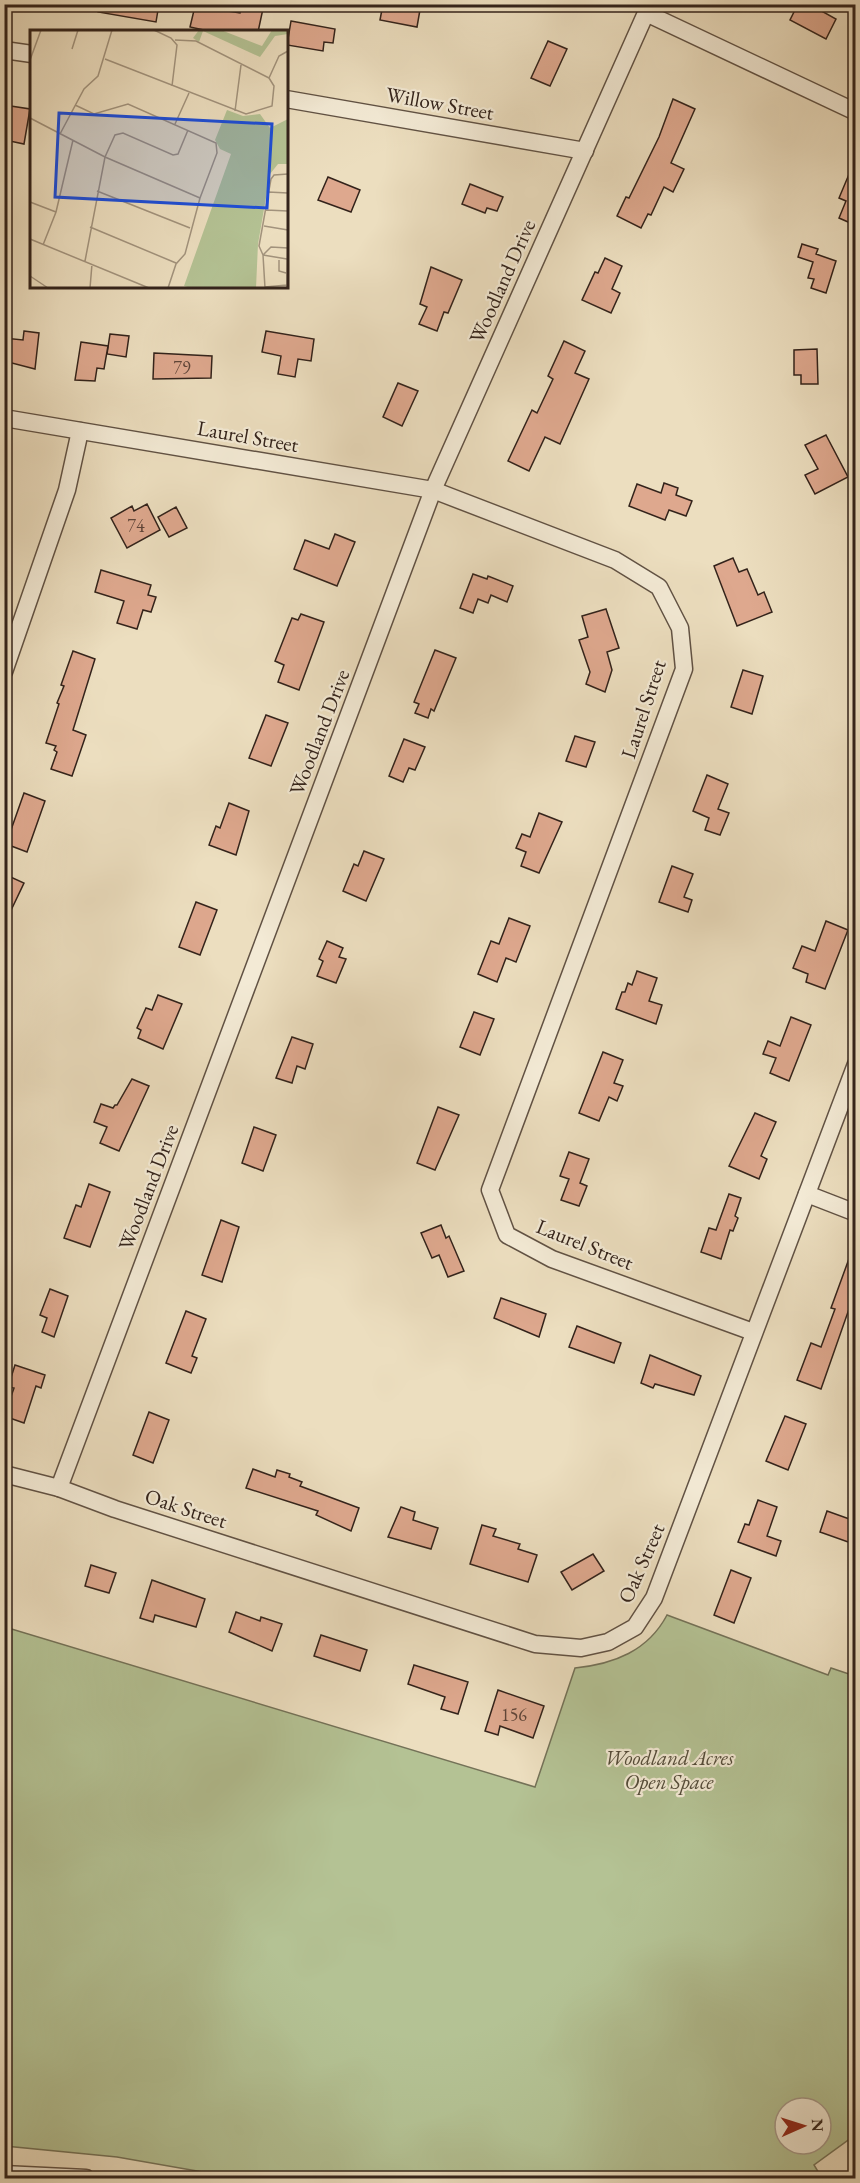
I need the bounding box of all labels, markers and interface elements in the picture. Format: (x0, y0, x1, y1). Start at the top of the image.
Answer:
inset map (30, 30, 288, 288)
street label: Willow Street (384, 80, 496, 126)
street label: Woodland Drive (463, 215, 541, 347)
house number: 79 (173, 356, 191, 379)
street label: Laurel Street (195, 414, 301, 458)
house number: 74 (127, 514, 145, 537)
street label: Laurel Street (614, 656, 672, 762)
street label: Woodland Drive (283, 665, 355, 799)
street label: Woodland Drive (112, 1120, 184, 1254)
street label: Laurel Street (533, 1212, 638, 1276)
street label: Oak Street (142, 1482, 231, 1534)
street label: Oak Street (611, 1519, 671, 1607)
house number: 156 (501, 1703, 527, 1726)
park label: Woodland Acres Open Space (604, 1744, 734, 1795)
north arrow (773, 2096, 833, 2156)
text: N (807, 2118, 828, 2132)

